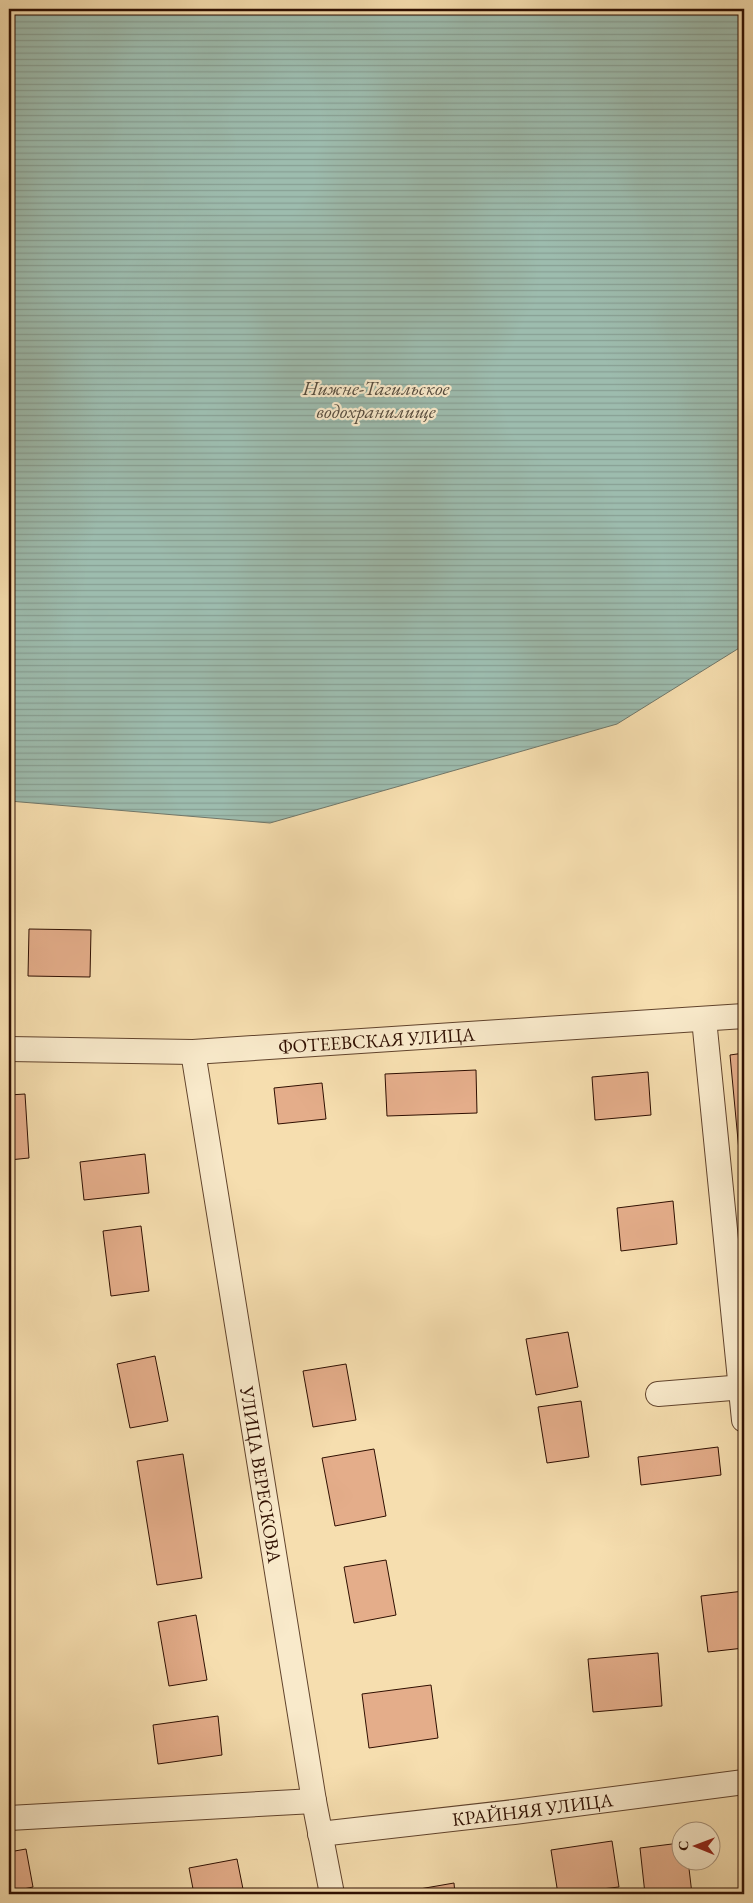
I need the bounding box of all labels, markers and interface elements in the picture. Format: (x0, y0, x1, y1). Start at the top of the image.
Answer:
water label: Нижне-Тагильское водохранилище (302, 375, 450, 424)
street label: ФОТЕЕВСКАЯ УЛИЦА (277, 1021, 477, 1059)
street label: УЛИЦА ВЕРЕСКОВА (235, 1383, 288, 1565)
street label: КРАЙНЯЯ УЛИЦА (451, 1787, 615, 1831)
north arrow (670, 1820, 720, 1870)
text: С (674, 1841, 692, 1851)

